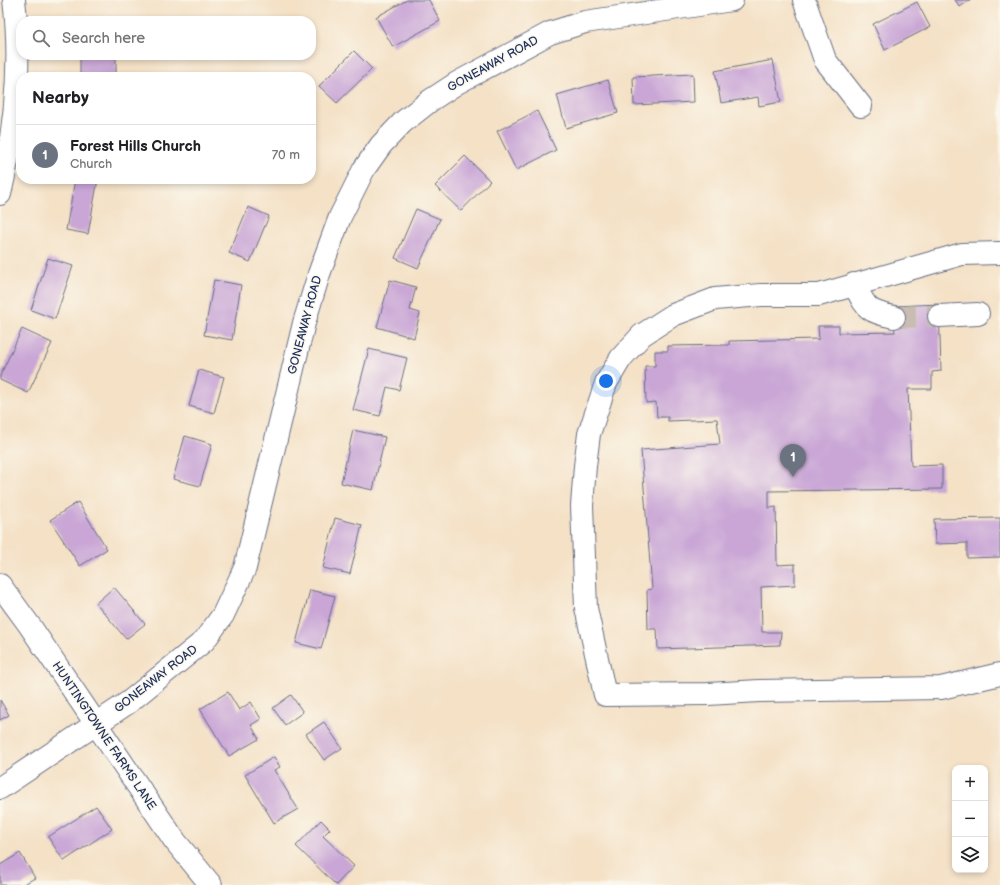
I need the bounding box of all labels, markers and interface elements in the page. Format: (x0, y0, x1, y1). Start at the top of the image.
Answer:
search box (16, 16, 316, 60)
icon: search (30, 27, 52, 49)
text: Search here (62, 29, 145, 48)
street label: GONEAWAY ROAD (445, 33, 541, 95)
text: Nearby (32, 88, 89, 108)
text: Forest Hills Church (70, 137, 201, 156)
text: 1 (42, 147, 48, 163)
text: 70 m (272, 147, 300, 163)
text: Church (70, 156, 112, 172)
street label: GONEAWAY ROAD (285, 274, 325, 376)
your location (596, 371, 616, 391)
pin: 1 (780, 444, 806, 477)
street label: GONEAWAY ROAD (111, 642, 201, 716)
street label: HUNTINGTOWNE FARMS LANE (49, 659, 159, 813)
map controls (952, 765, 988, 873)
button: + (952, 765, 988, 801)
button: − (952, 801, 988, 837)
button: layers (952, 837, 988, 873)

